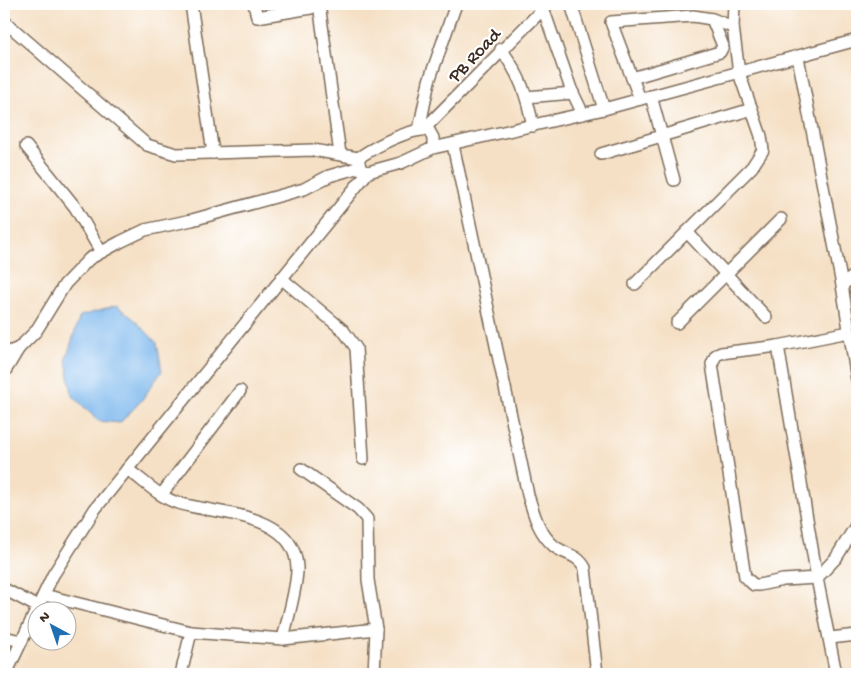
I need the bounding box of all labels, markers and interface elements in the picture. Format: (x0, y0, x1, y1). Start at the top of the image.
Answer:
street label: PB Road (444, 23, 508, 89)
north arrow (28, 600, 78, 650)
text: N (36, 609, 54, 627)

